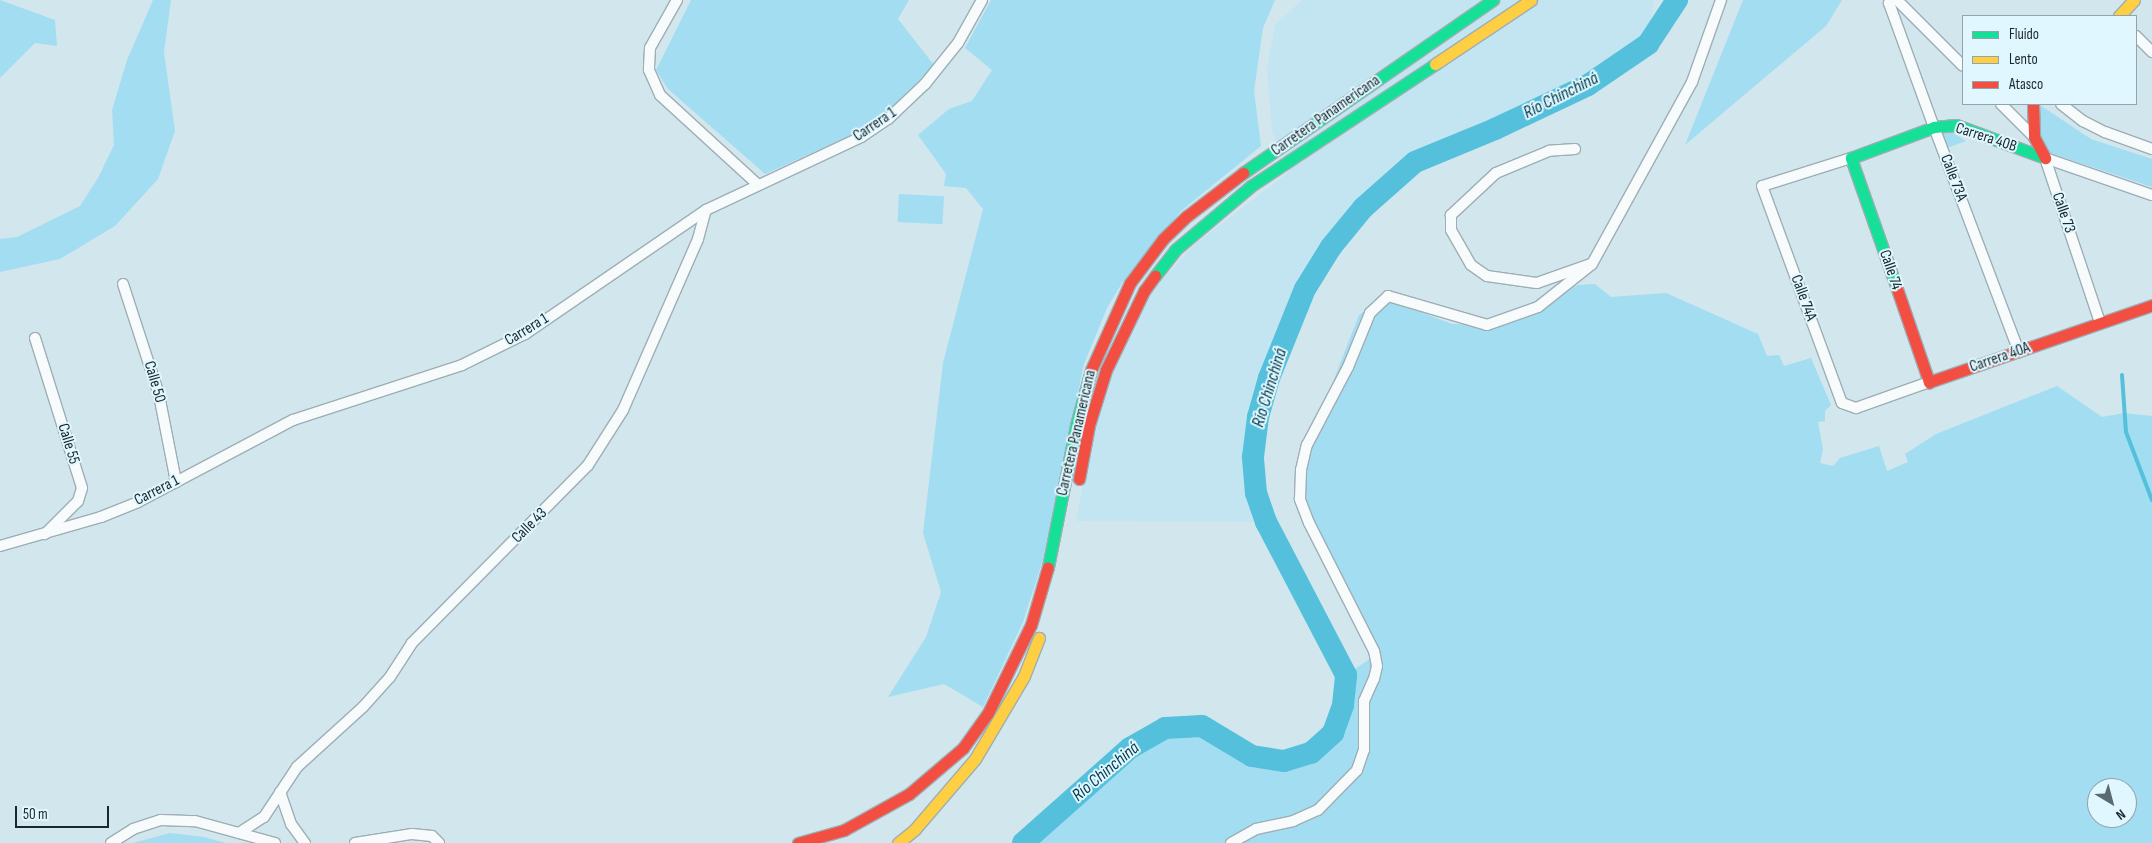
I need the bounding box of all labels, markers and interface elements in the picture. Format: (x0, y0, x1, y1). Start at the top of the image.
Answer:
legend (1962, 15, 2137, 105)
text: Fluido (2009, 25, 2039, 44)
text: Lento (2009, 50, 2038, 69)
water label: Río Chinchiná (1520, 68, 1602, 124)
street label: Carretera Panamericana (1268, 71, 1384, 161)
text: Atasco (2009, 75, 2043, 94)
street label: Carrera 1 (850, 104, 900, 146)
street label: Carrera 40B (1953, 119, 2019, 157)
street label: Calle 73A (1935, 152, 1971, 204)
street label: Calle 73 (2047, 190, 2079, 236)
street label: Calle 74 (1874, 248, 1906, 292)
street label: Calle 74A (1786, 272, 1820, 324)
street label: Carrera 1 (502, 310, 552, 350)
street label: Carrera 40A (1967, 339, 2033, 377)
water label: Río Chinchiná (1248, 346, 1292, 430)
street label: Calle 50 (139, 359, 169, 405)
street label: Carretera Panamericana (1053, 368, 1101, 498)
street label: Calle 55 (53, 421, 83, 467)
street label: Carrera 1 (131, 472, 183, 510)
street label: Calle 43 (508, 504, 552, 548)
water label: Río Chinchiná (1068, 738, 1144, 806)
north arrow (2087, 778, 2137, 828)
scale bar (18, 796, 111, 828)
text: 50 m (23, 805, 48, 824)
text: N (2113, 806, 2129, 824)

